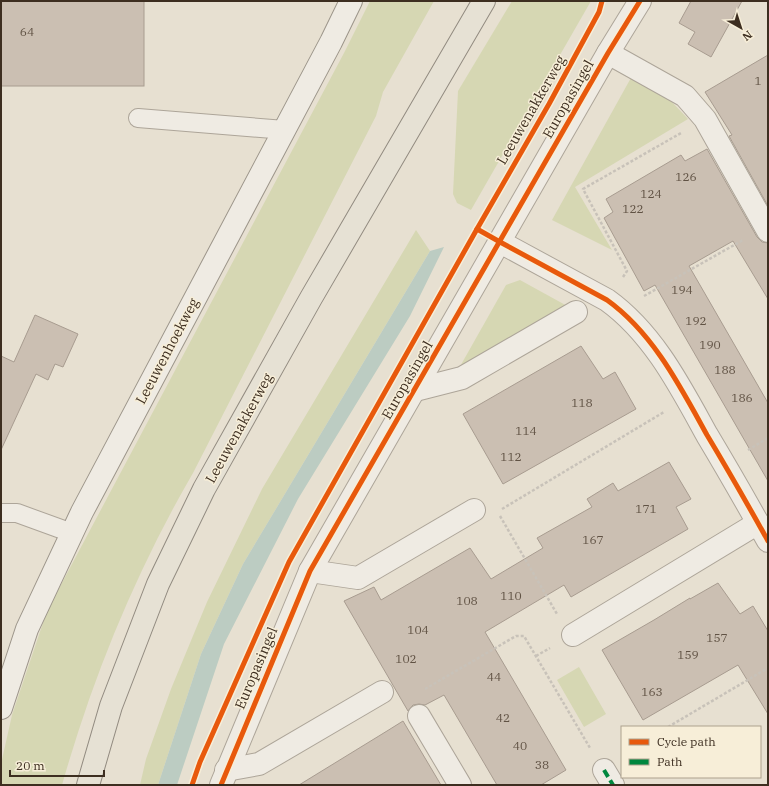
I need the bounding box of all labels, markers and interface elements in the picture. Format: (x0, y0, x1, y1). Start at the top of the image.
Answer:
north arrow (721, 8, 761, 48)
house number: 64 (20, 24, 34, 39)
text: N (739, 28, 755, 44)
street label: Leeuwenakkerweg (492, 52, 570, 168)
street label: Europasingel (538, 57, 598, 141)
house number: 1 (754, 73, 762, 88)
house number: 126 (675, 169, 697, 184)
house number: 124 (640, 186, 662, 201)
house number: 122 (622, 201, 644, 216)
house number: 194 (671, 282, 693, 297)
street label: Leeuwenhoekweg (131, 295, 203, 407)
house number: 192 (685, 313, 707, 328)
house number: 190 (699, 337, 721, 352)
street label: Europasingel (377, 338, 437, 422)
house number: 188 (714, 362, 736, 377)
street label: Leeuwenakkerweg (201, 370, 277, 486)
house number: 186 (731, 390, 753, 405)
house number: 118 (571, 395, 593, 410)
house number: 114 (515, 423, 537, 438)
house number: 112 (500, 449, 522, 464)
house number: 171 (635, 501, 657, 516)
house number: 167 (582, 532, 604, 547)
house number: 110 (500, 588, 522, 603)
house number: 108 (456, 593, 478, 608)
house number: 104 (407, 622, 429, 637)
street label: Europasingel (231, 624, 281, 712)
house number: 157 (706, 630, 728, 645)
house number: 159 (677, 647, 699, 662)
house number: 102 (395, 651, 417, 666)
house number: 44 (487, 669, 501, 684)
house number: 163 (641, 684, 663, 699)
house number: 42 (496, 710, 510, 725)
legend (621, 726, 761, 778)
text: Cycle path (657, 734, 716, 749)
house number: 40 (513, 738, 527, 753)
scale bar (10, 752, 104, 778)
text: Path (657, 754, 683, 769)
house number: 38 (535, 757, 549, 772)
text: 20 m (16, 758, 45, 773)

